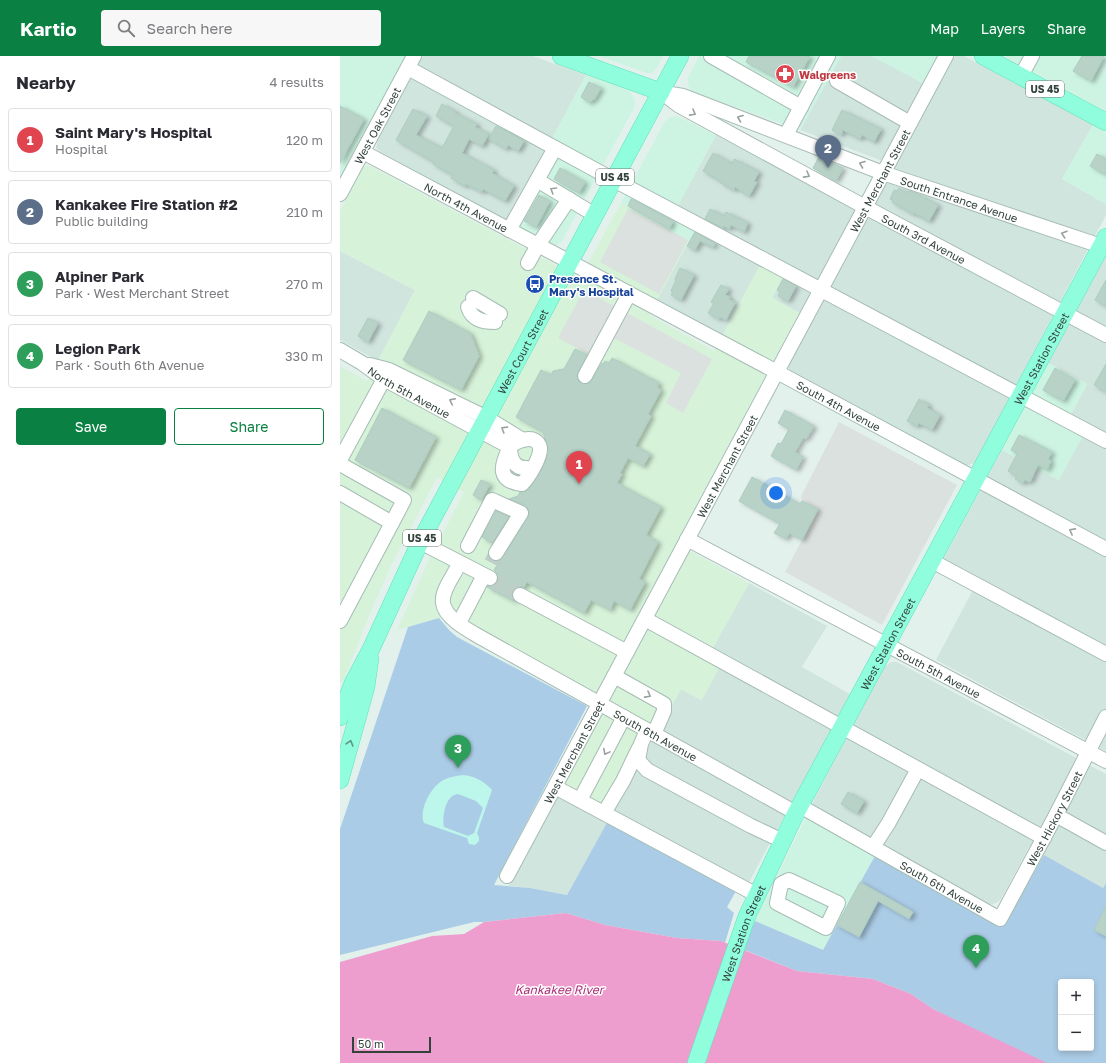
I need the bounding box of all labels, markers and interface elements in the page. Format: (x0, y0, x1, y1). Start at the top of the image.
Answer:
search box (101, 10, 381, 46)
text: Kartio (20, 17, 77, 40)
icon: search (115, 17, 137, 39)
text: Search here (147, 19, 233, 37)
text: Map (930, 20, 959, 37)
text: Layers (981, 20, 1025, 37)
text: Share (1047, 20, 1086, 37)
pharmacy icon: Walgreens (774, 63, 796, 85)
place label: Walgreens (799, 68, 856, 81)
text: Nearby (16, 72, 76, 93)
text: 4 results (270, 74, 324, 90)
road number: US 45 (1026, 81, 1064, 97)
street label: West Oak Street (351, 85, 403, 166)
one-way arrow (689, 109, 696, 116)
one-way arrow (737, 115, 744, 123)
text: Saint Mary's Hospital (55, 123, 212, 141)
street label: West Merchant Street (847, 127, 912, 234)
text: 1 (27, 132, 33, 148)
text: 120 m (286, 132, 323, 148)
pin: 2 (815, 135, 841, 168)
text: Hospital (55, 141, 108, 157)
one-way arrow (858, 161, 865, 169)
road number: US 45 (596, 169, 634, 185)
one-way arrow (803, 171, 810, 178)
street label: South Entrance Avenue (899, 173, 1020, 224)
street label: North 4th Avenue (422, 179, 510, 234)
one-way arrow (550, 187, 557, 194)
text: Kankakee Fire Station #2 (55, 195, 238, 213)
text: 2 (26, 204, 34, 220)
text: 210 m (286, 204, 323, 220)
street label: South 3rd Avenue (880, 211, 968, 266)
text: Public building (55, 213, 148, 229)
one-way arrow (1061, 230, 1068, 239)
text: Alpiner Park (55, 267, 144, 285)
place label: Presence St. Mary's Hospital (549, 272, 634, 298)
bus stop icon: Presence St. Mary's Hospital (524, 273, 546, 295)
text: 3 (26, 276, 34, 292)
text: 270 m (286, 276, 323, 292)
text: Park · West Merchant Street (55, 285, 229, 301)
street label: West Court Street (494, 306, 550, 396)
street label: West Station Street (1011, 310, 1071, 407)
text: Legion Park (55, 339, 141, 357)
text: 4 (26, 348, 34, 364)
text: 330 m (285, 348, 323, 364)
text: Park · South 6th Avenue (55, 357, 204, 373)
street label: North 5th Avenue (366, 363, 453, 420)
street label: South 4th Avenue (794, 377, 883, 433)
one-way arrow (448, 398, 456, 406)
button: Save (16, 408, 166, 445)
button: Share (174, 408, 324, 445)
street label: West Merchant Street (694, 412, 759, 520)
one-way arrow (501, 426, 508, 433)
pin: 1 (566, 451, 592, 484)
your location (766, 483, 786, 503)
one-way arrow (1069, 528, 1076, 536)
road number: US 45 (403, 530, 441, 546)
street label: West Station Street (857, 595, 917, 692)
street label: South 5th Avenue (895, 645, 983, 700)
one-way arrow (644, 690, 651, 697)
street label: West Merchant Street (541, 698, 606, 805)
street label: South 6th Avenue (611, 706, 700, 763)
pin: 3 (445, 735, 471, 768)
one-way arrow (346, 740, 354, 746)
one-way arrow (603, 748, 610, 755)
street label: West Hickory Street (1023, 768, 1084, 868)
street label: South 6th Avenue (898, 857, 986, 915)
street label: West Station Street (718, 883, 767, 983)
pin: 4 (963, 935, 989, 968)
map controls (1058, 979, 1094, 1051)
button: + (1058, 979, 1094, 1015)
water label: Kankakee River (515, 982, 606, 997)
button: − (1058, 1015, 1094, 1051)
scale bar (352, 1035, 431, 1054)
text: 50 m (358, 1037, 384, 1050)

